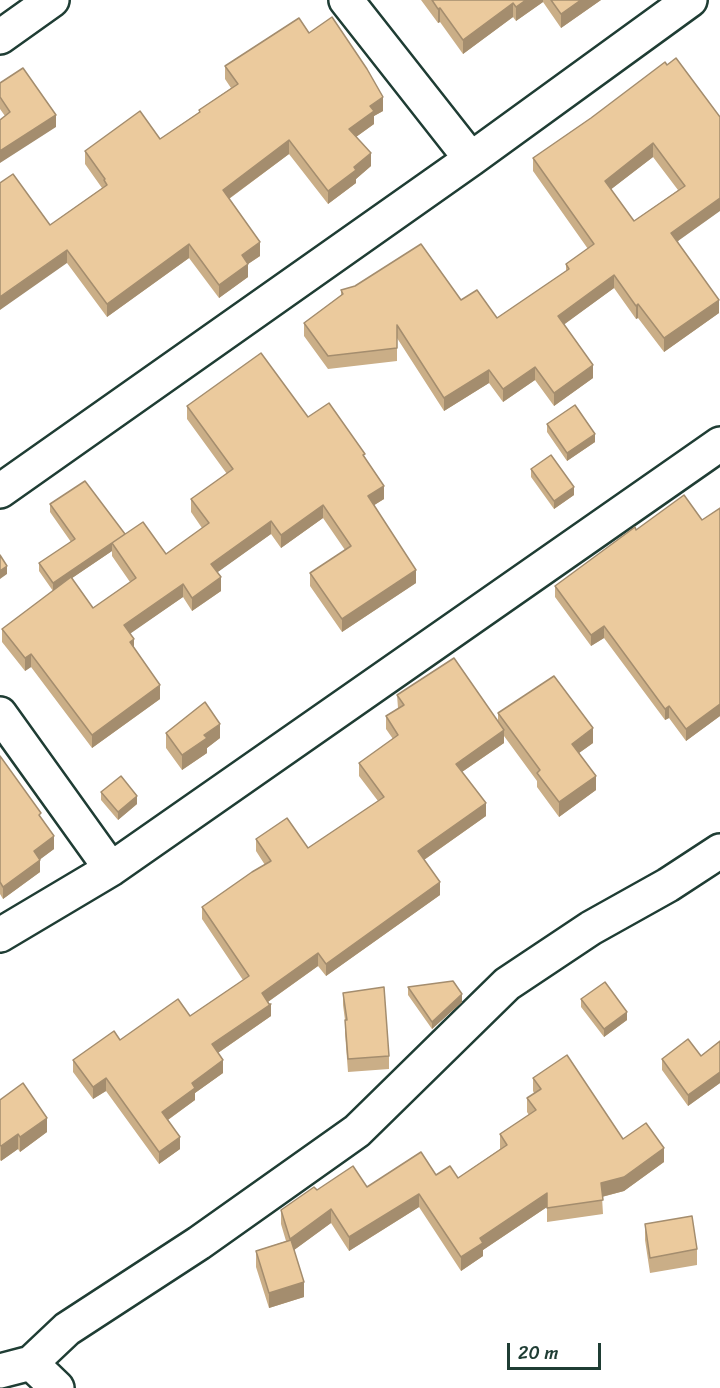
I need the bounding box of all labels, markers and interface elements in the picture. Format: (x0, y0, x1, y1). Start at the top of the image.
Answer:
scale bar (510, 1331, 604, 1369)
text: 20 m (518, 1337, 558, 1369)

